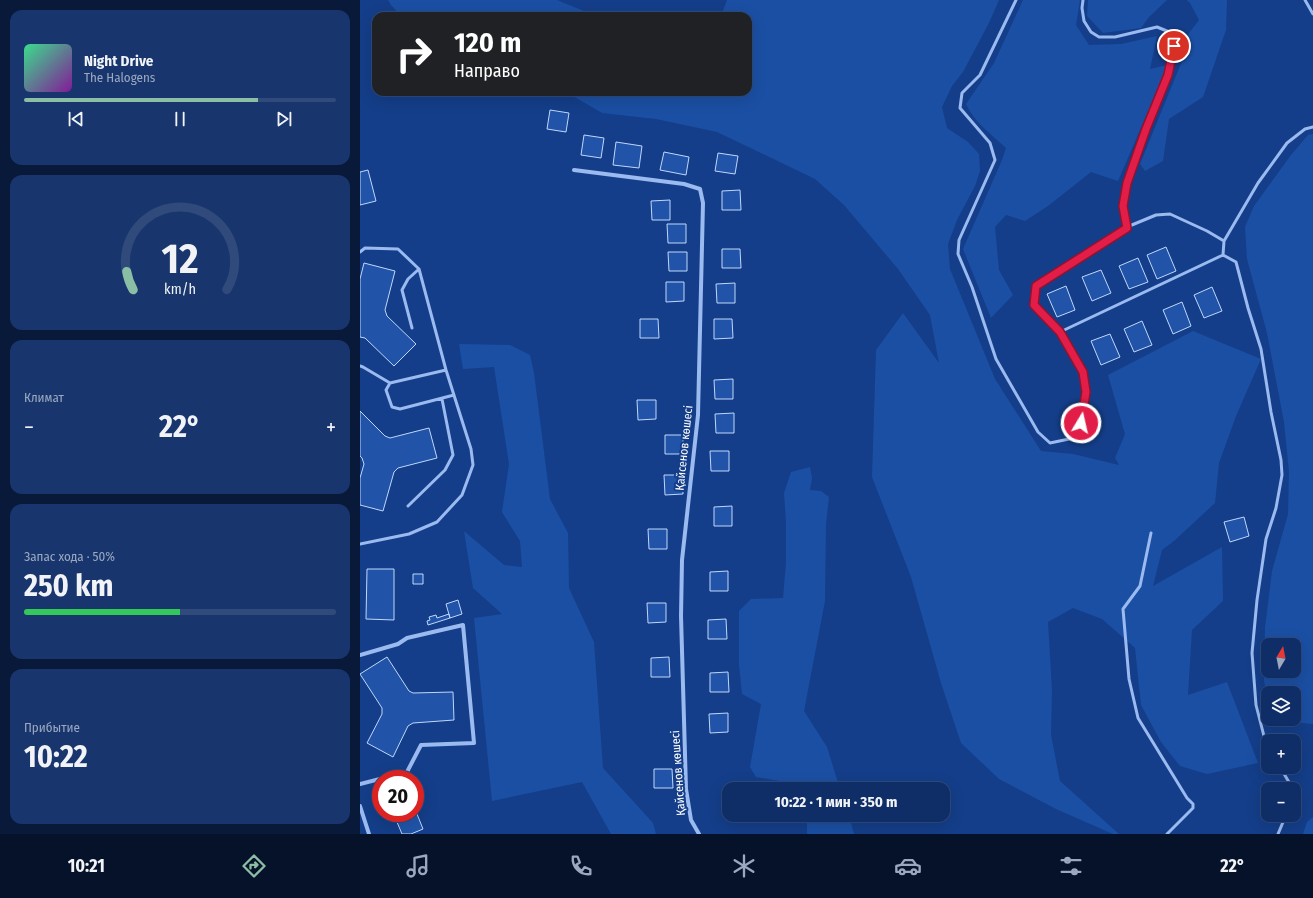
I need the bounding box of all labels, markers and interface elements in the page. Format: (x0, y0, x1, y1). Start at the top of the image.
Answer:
text: 120 m (454, 26, 521, 59)
icon: right (388, 28, 440, 80)
pin (1157, 29, 1191, 63)
icon: arrive (1163, 35, 1185, 57)
text: Night Drive (84, 52, 153, 70)
text: Направо (454, 60, 520, 82)
text: The Halogens (84, 70, 155, 85)
icon: previous (65, 108, 87, 130)
icon: pause (169, 108, 191, 130)
icon: next (273, 108, 295, 130)
text: 12 (162, 234, 198, 284)
text: km/h (164, 281, 196, 298)
text: Климат (24, 390, 64, 405)
position arrow (1060, 402, 1102, 444)
street label: Қайсенов көшесі (673, 405, 695, 491)
text: 22° (159, 409, 201, 445)
text: − (24, 414, 34, 441)
text: + (326, 414, 336, 441)
text: Запас хода · 50% (24, 549, 115, 564)
text: 250 km (24, 568, 113, 604)
north arrow (1261, 638, 1301, 678)
map controls (1261, 638, 1301, 822)
button: layers (1261, 686, 1301, 726)
text: Прибытие (24, 720, 80, 735)
street label: Қайсенов көшесі (668, 730, 688, 816)
button: + (1261, 734, 1301, 774)
text: 10:22 (24, 739, 88, 775)
speed limit sign: 20 (372, 770, 424, 822)
button: − (1261, 782, 1301, 822)
text: 10:22 · 1 мин · 350 m (774, 793, 898, 811)
icon: directions (240, 852, 268, 880)
icon: music (404, 852, 432, 880)
icon: phone (567, 852, 595, 880)
icon: climate (730, 852, 758, 880)
icon: car (894, 852, 922, 880)
icon: filters (1057, 852, 1085, 880)
text: 10:21 (68, 855, 105, 877)
text: 22° (1220, 855, 1245, 877)

